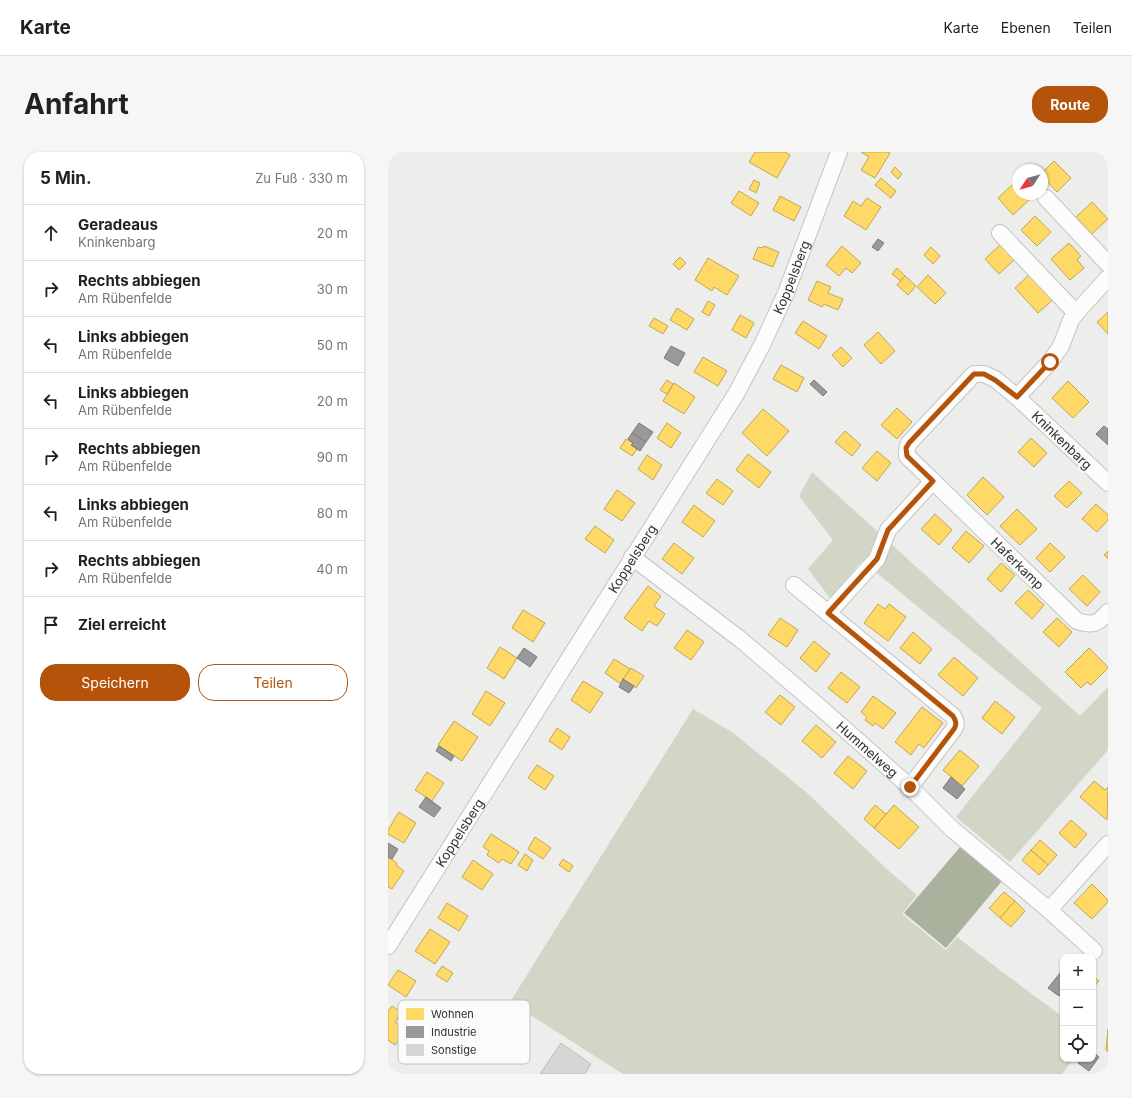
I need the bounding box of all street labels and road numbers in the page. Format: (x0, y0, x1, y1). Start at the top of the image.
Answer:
street label: Koppelsberg (769, 238, 813, 317)
street label: Kninkenbarg (1029, 407, 1095, 473)
street label: Koppelsberg (605, 521, 660, 596)
street label: Haferkamp (988, 534, 1048, 593)
street label: Hummelweg (833, 718, 901, 781)
street label: Koppelsberg (432, 795, 487, 870)

